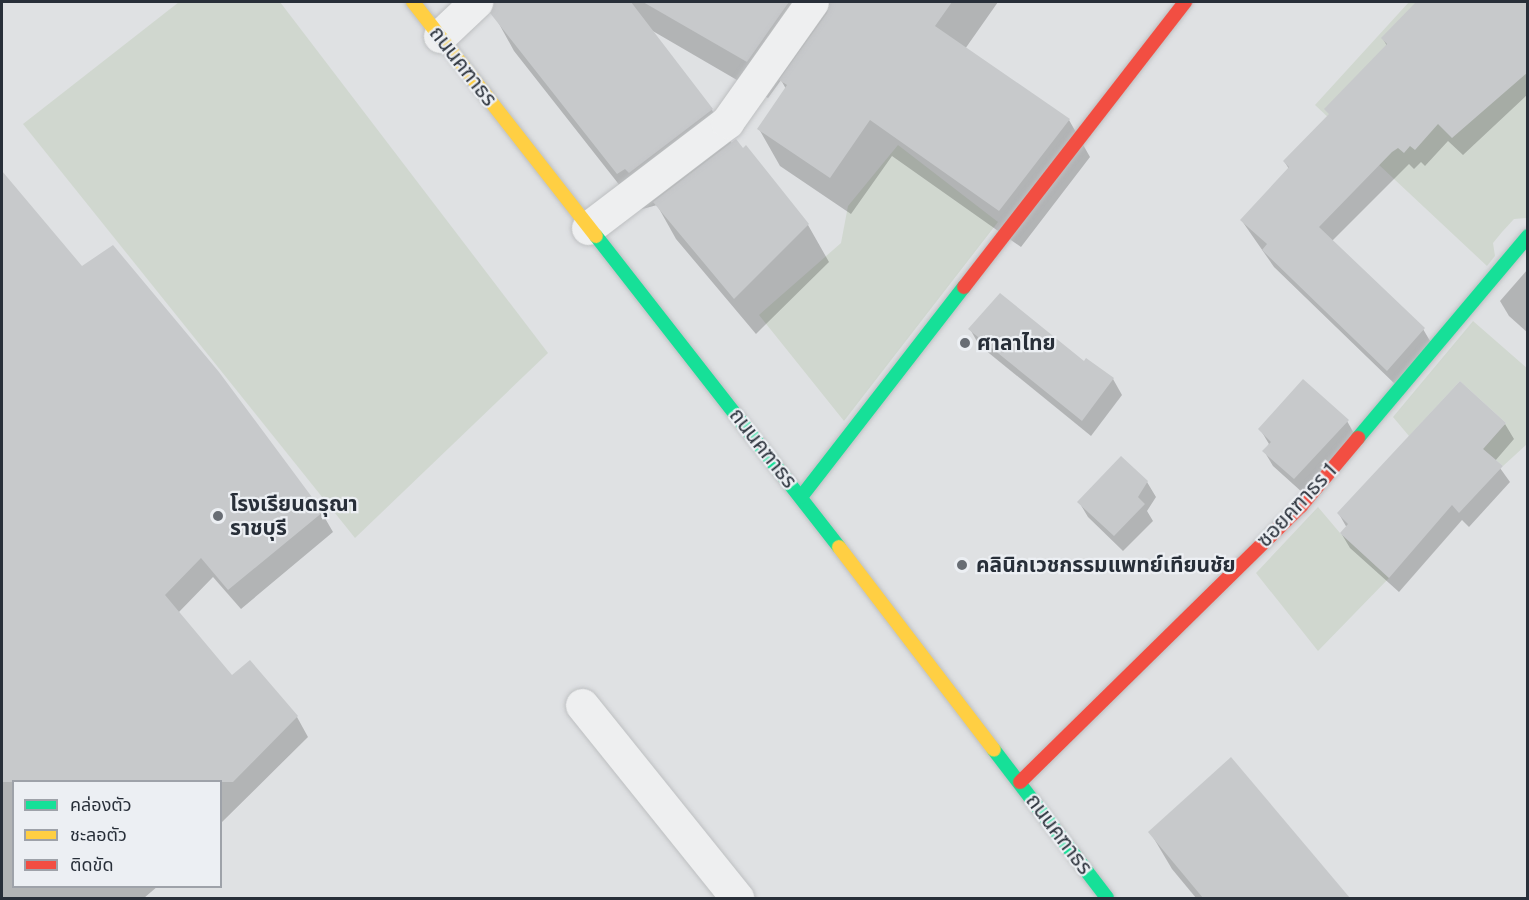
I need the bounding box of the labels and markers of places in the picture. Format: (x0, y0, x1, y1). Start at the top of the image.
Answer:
place label: ศาลาไทย (977, 330, 1056, 356)
marker: ศาลาไทย (958, 336, 972, 350)
place label: โรงเรียนดรุณา ราชบุรี (230, 491, 358, 541)
marker: โรงเรียนดรุณา ราชบุรี (211, 509, 225, 523)
place label: คลินิกเวชกรรมแพทย์เทียนชัย (976, 552, 1236, 578)
marker: คลินิกเวชกรรมแพทย์เทียนชัย (953, 556, 971, 574)

